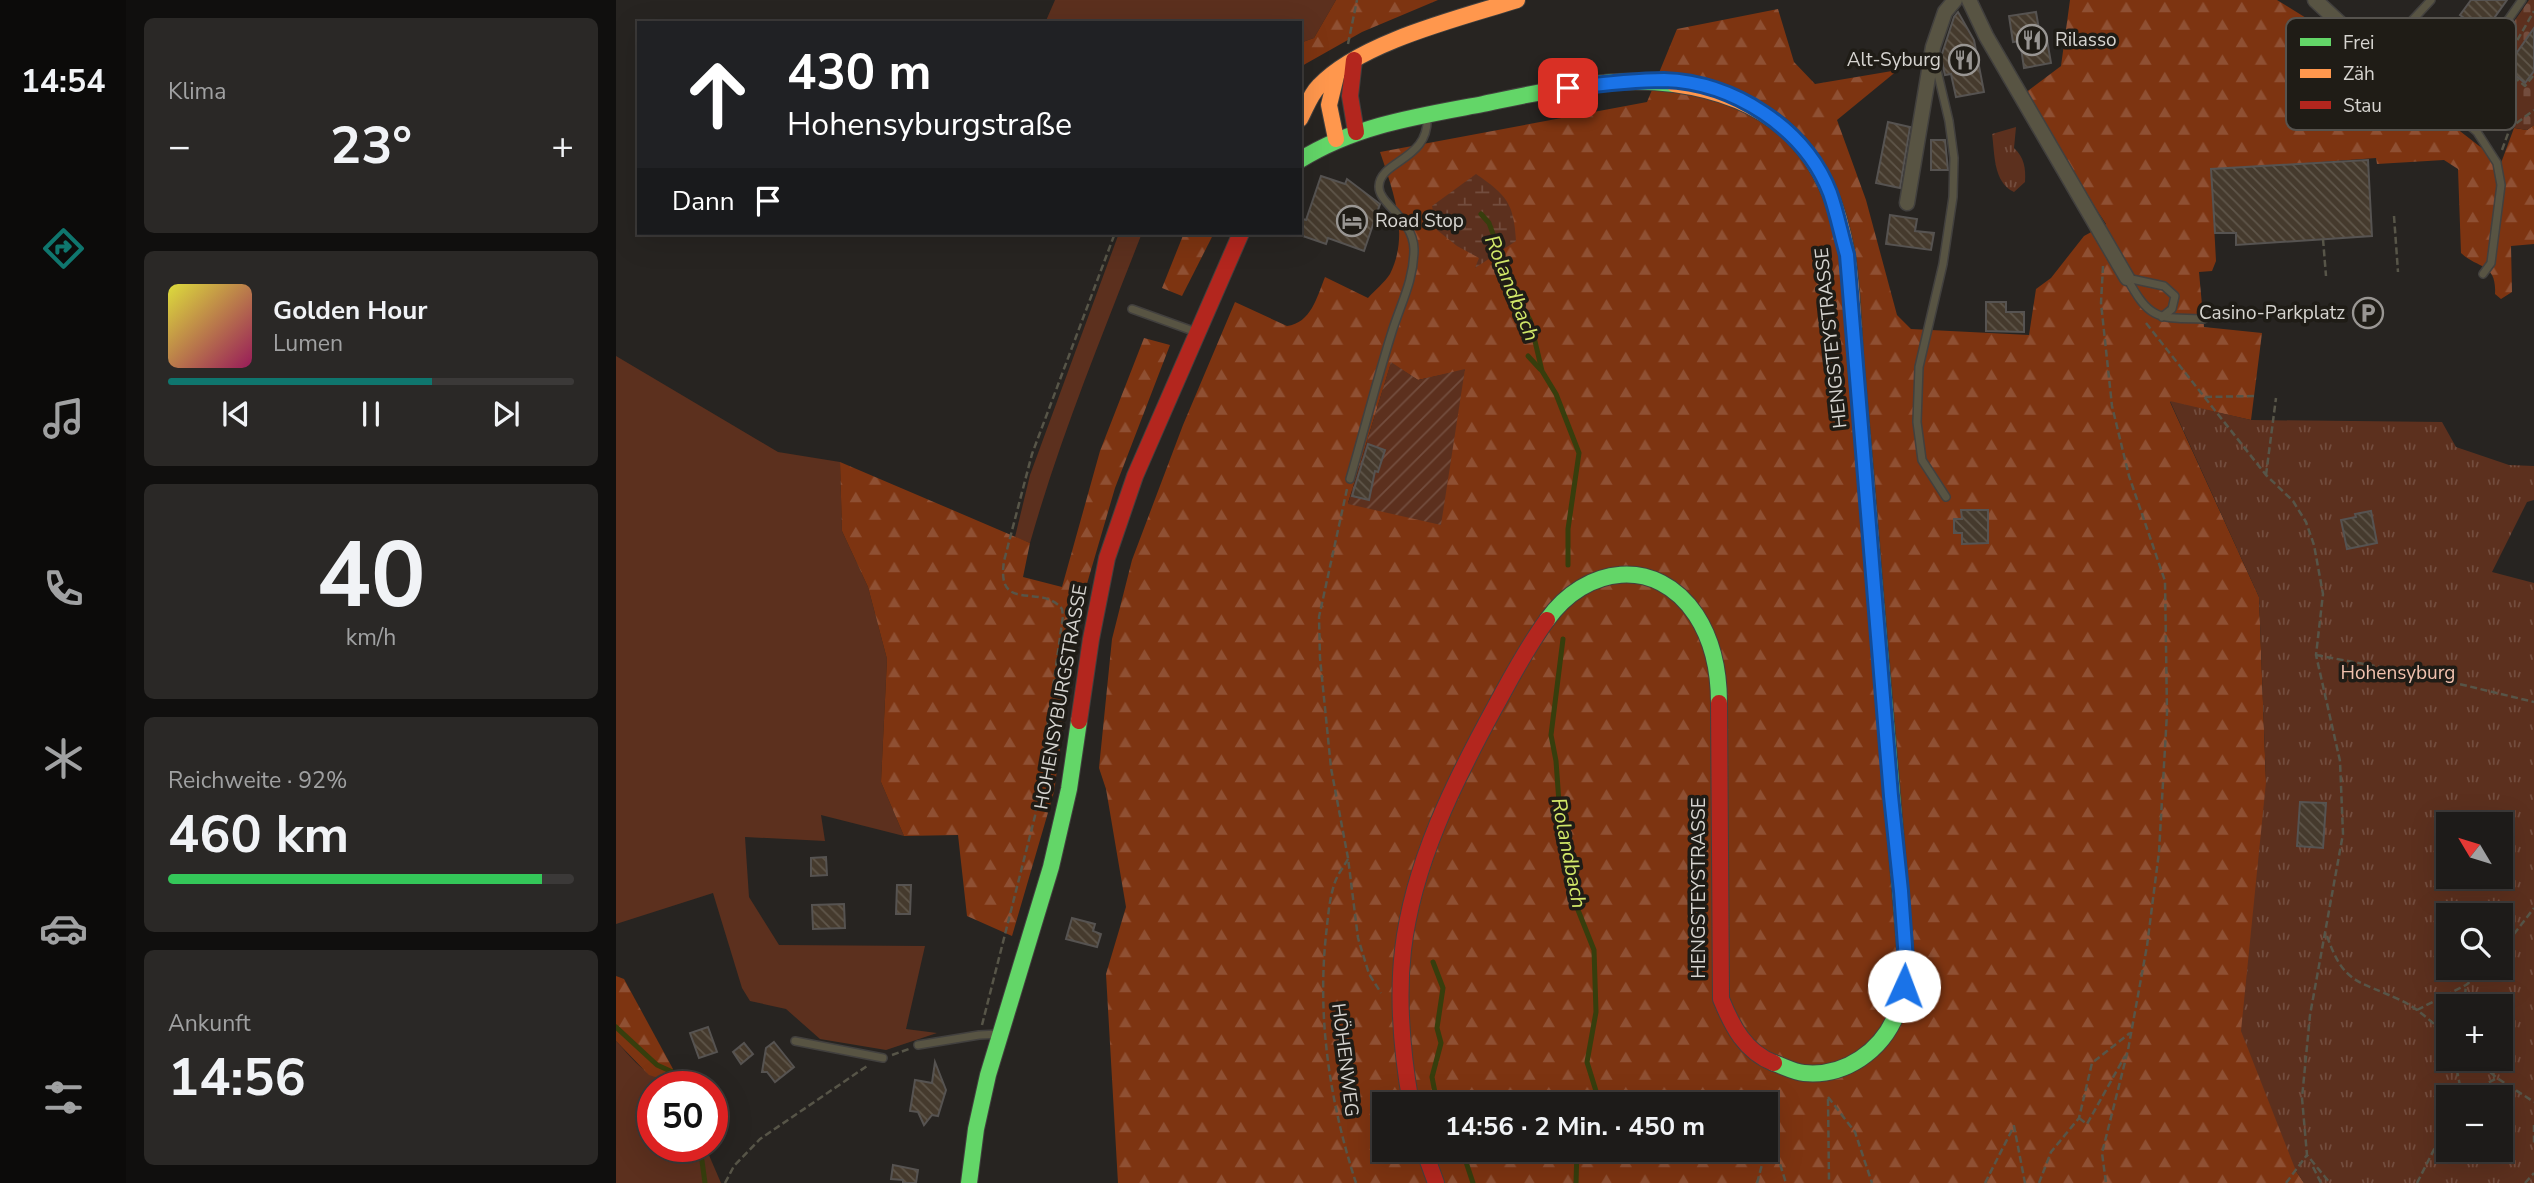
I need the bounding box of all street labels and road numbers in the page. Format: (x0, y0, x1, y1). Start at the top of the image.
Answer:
street label: HENGSTEYSTRASSE (1809, 246, 1853, 430)
street label: HOHENSYBURGSTRASSE (1028, 582, 1094, 812)
street label: HENGSTEYSTRASSE (1686, 797, 1712, 979)
street label: HÖHENWEG (1325, 1002, 1365, 1118)

